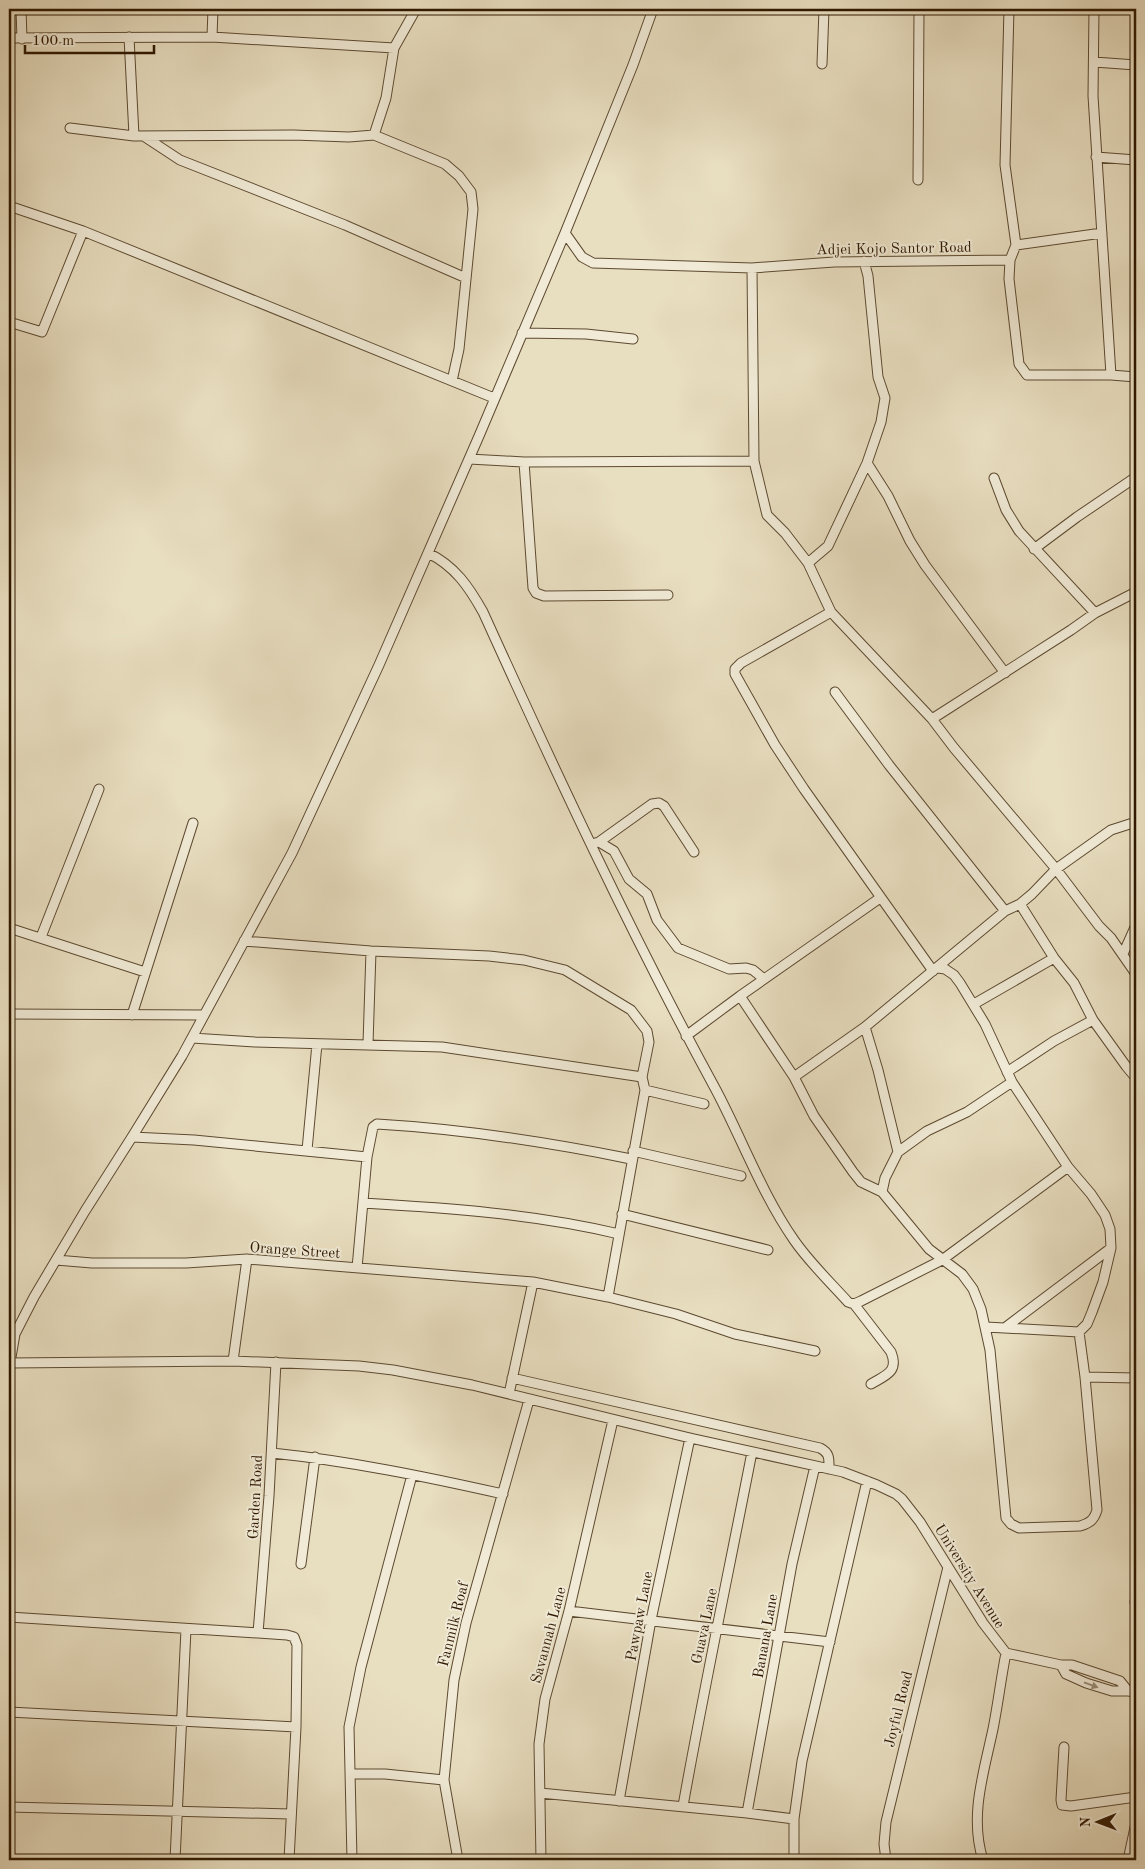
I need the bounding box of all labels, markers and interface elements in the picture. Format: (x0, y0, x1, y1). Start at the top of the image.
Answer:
scale bar (25, 22, 154, 54)
text: 100 m (32, 34, 74, 49)
street label: Adjei Kojo Santor Road (816, 241, 972, 258)
street label: Orange Street (249, 1241, 341, 1262)
street label: Garden Road (247, 1454, 266, 1540)
street label: University Avenue (931, 1522, 1007, 1632)
street label: Pawpaw Lane (624, 1570, 657, 1663)
street label: Fanmilk Roaf (437, 1579, 473, 1669)
street label: Savannah Lane (529, 1585, 570, 1685)
street label: Guava Lane (690, 1587, 721, 1666)
street label: Banana Lane (752, 1593, 781, 1680)
street label: Joyful Road (883, 1669, 916, 1749)
one-way arrow (1084, 1682, 1099, 1689)
north arrow (1072, 1796, 1122, 1846)
text: N (1079, 1816, 1093, 1828)

